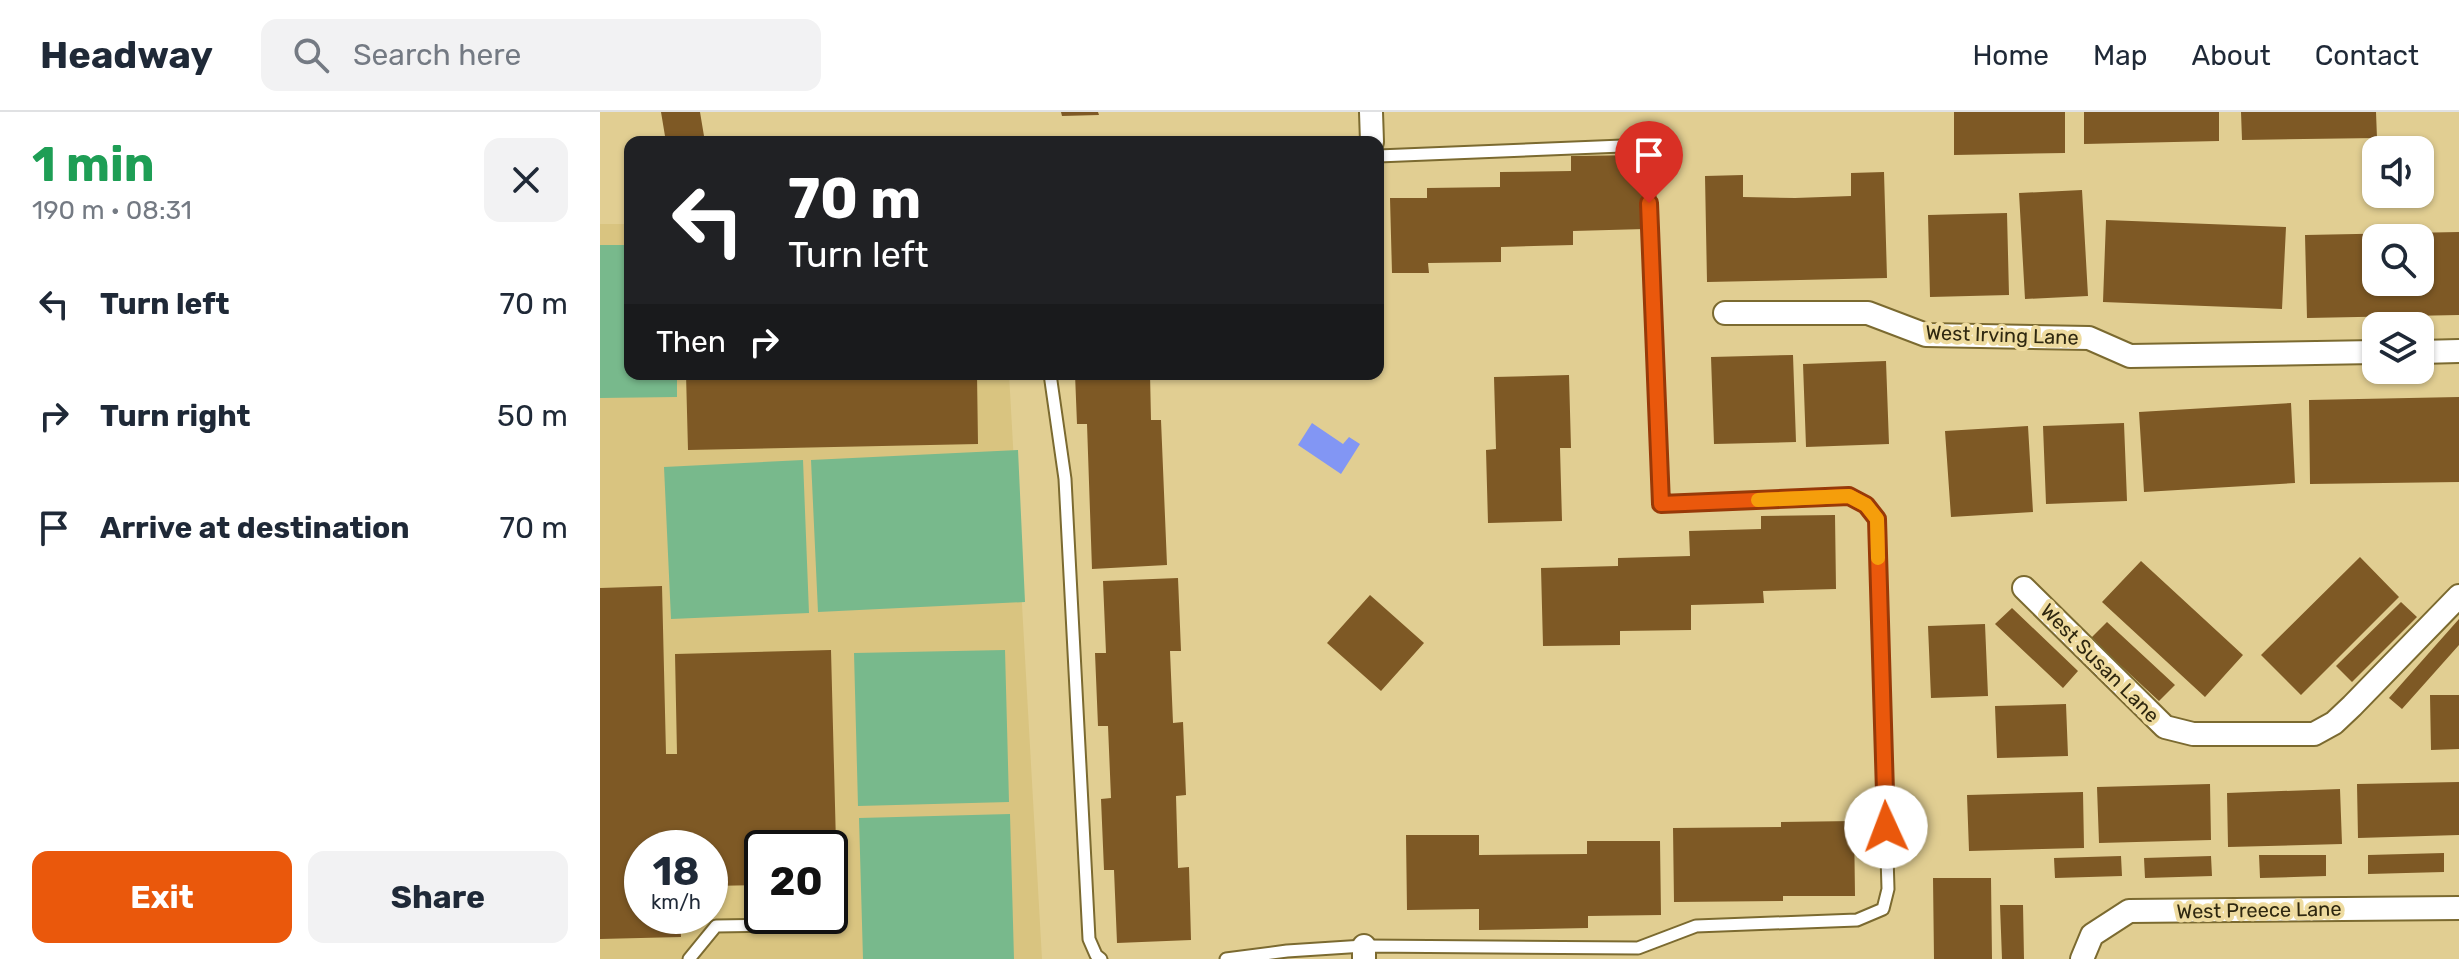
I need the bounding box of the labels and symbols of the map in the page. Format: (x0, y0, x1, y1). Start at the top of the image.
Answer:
pin (1615, 121, 1683, 203)
street label: West Irving Lane (1925, 320, 2079, 350)
street label: West Susan Lane (2036, 599, 2164, 727)
position arrow (1844, 785, 1928, 869)
speed limit sign: 20 (744, 830, 848, 934)
street label: West Preece Lane (2176, 897, 2342, 923)

